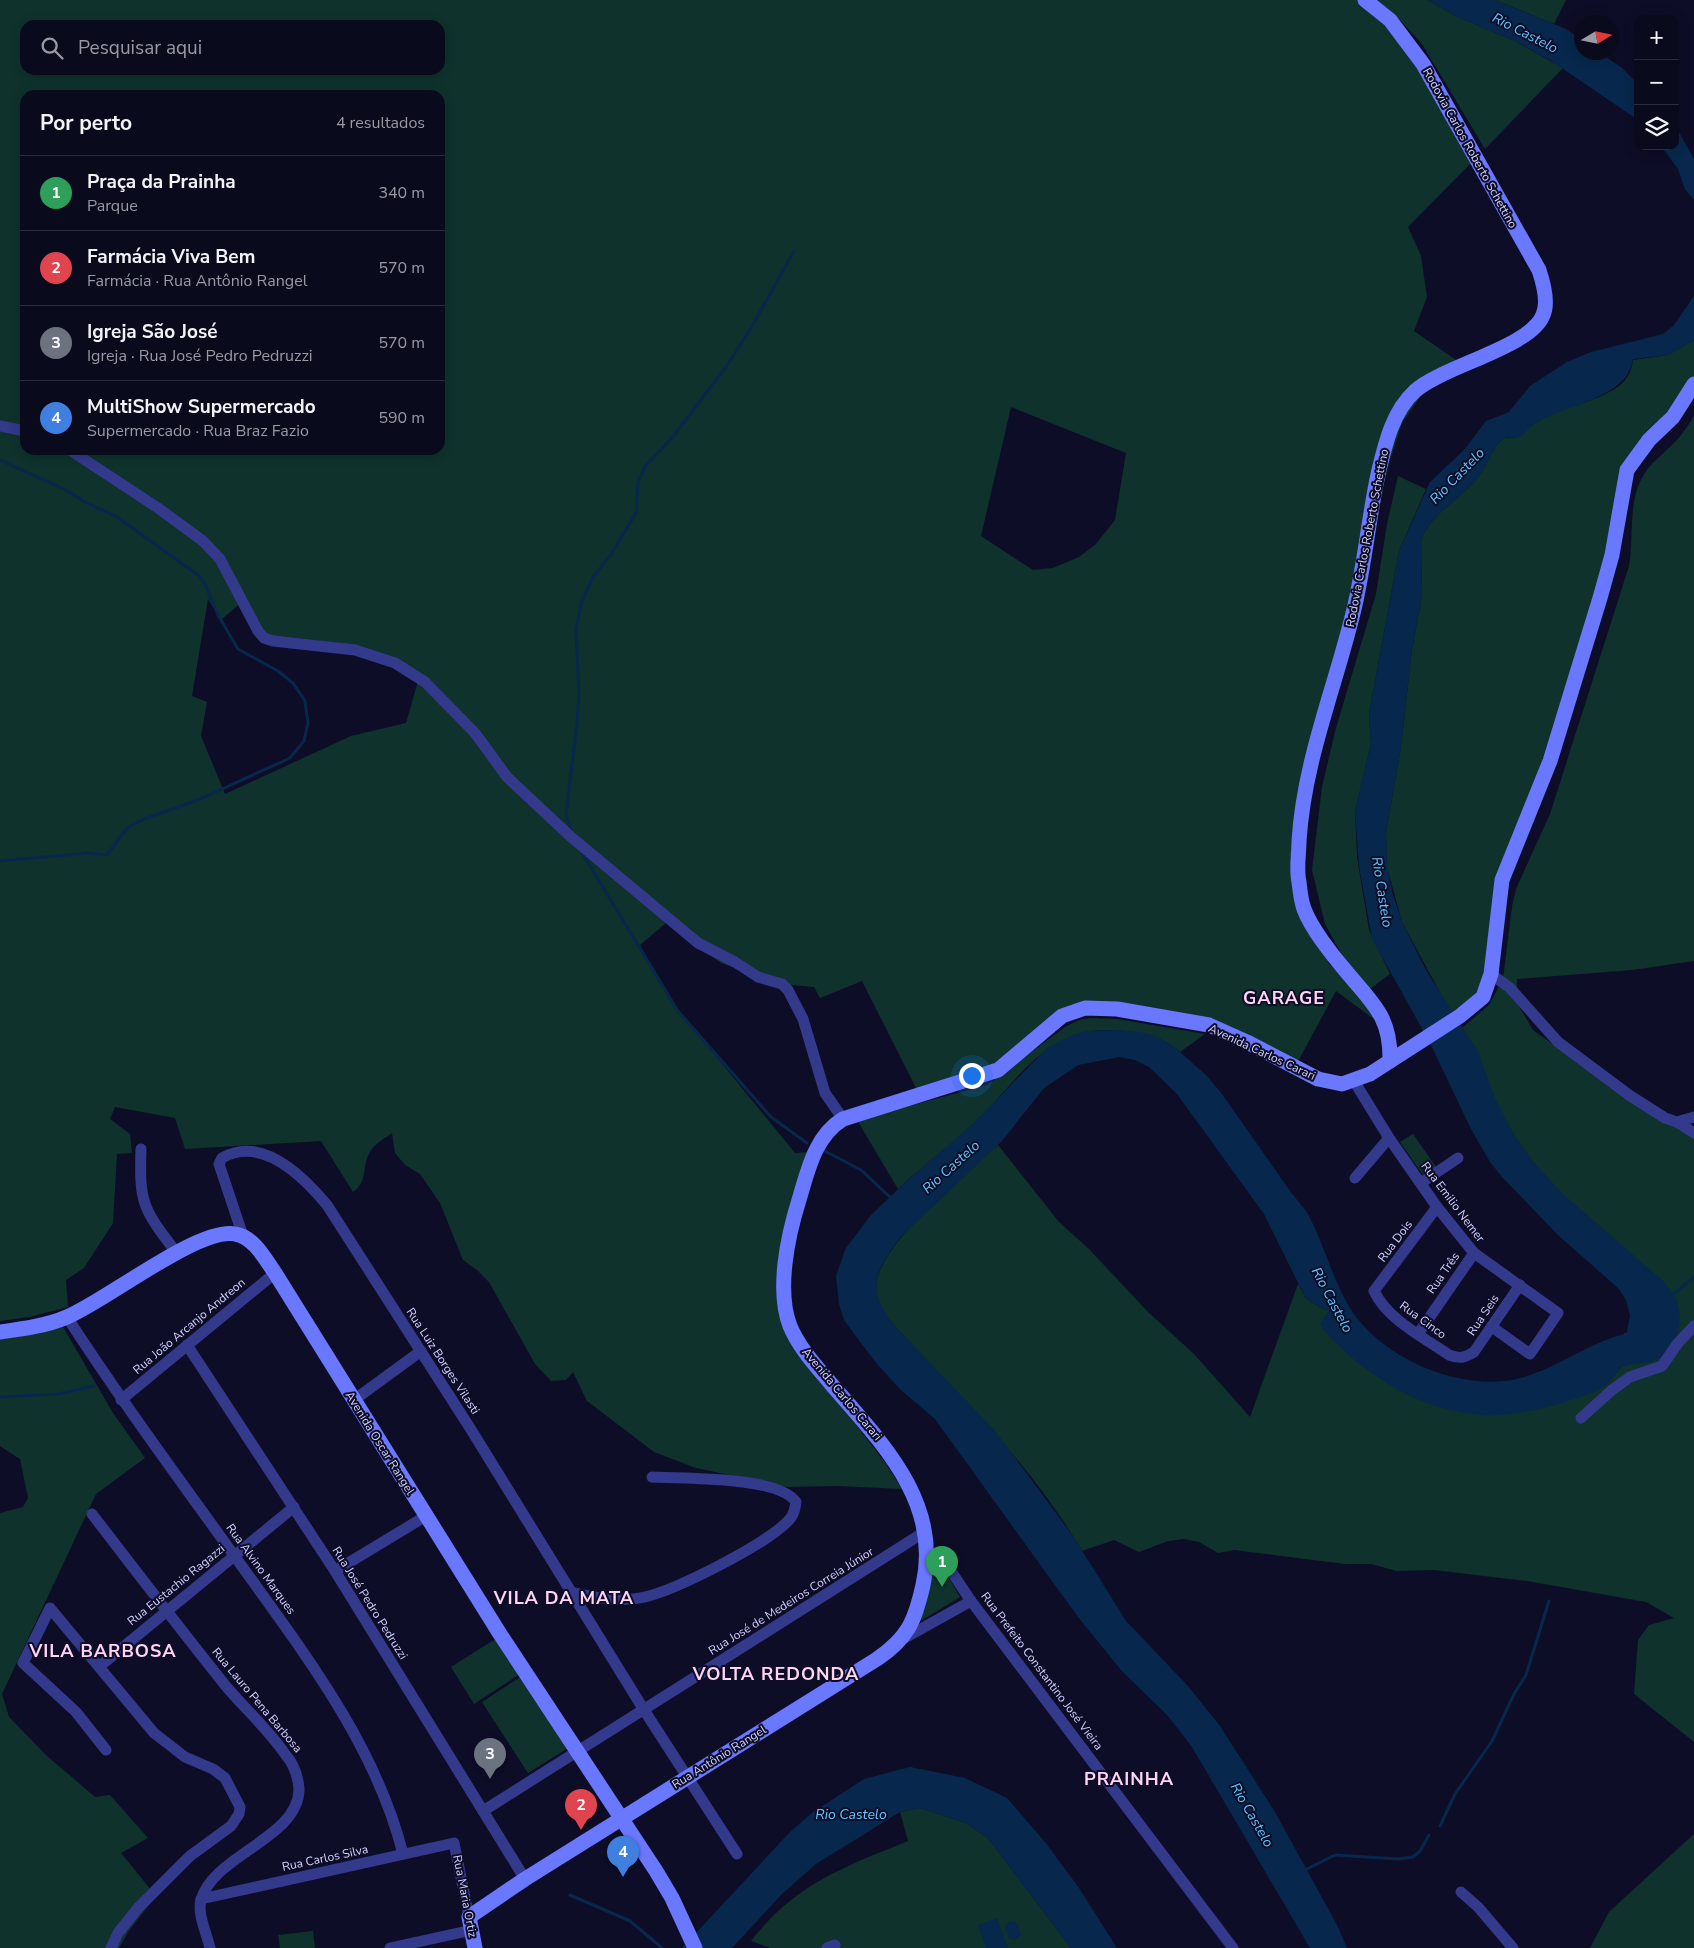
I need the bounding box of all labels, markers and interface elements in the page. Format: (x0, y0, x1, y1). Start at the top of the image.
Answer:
water label: Rio Castelo (1489, 8, 1561, 58)
north arrow (1574, 15, 1619, 60)
map controls (1634, 15, 1679, 150)
button: + (1634, 15, 1679, 60)
search box (20, 20, 445, 75)
icon: search (38, 34, 66, 62)
text: Pesquisar aqui (78, 35, 202, 61)
button: − (1634, 60, 1679, 105)
street label: Rodovia Carlos Roberto Schettino (1419, 65, 1521, 231)
button: layers (1634, 105, 1679, 150)
text: Por perto (40, 109, 132, 137)
text: 4 resultados (336, 112, 425, 134)
text: Praça da Prainha (87, 169, 236, 195)
text: 1 (51, 182, 61, 204)
text: 340 m (378, 182, 425, 204)
text: Parque (87, 195, 138, 217)
text: Farmácia Viva Bem (87, 244, 255, 270)
text: 2 (51, 257, 61, 279)
text: 570 m (378, 257, 425, 279)
text: Farmácia · Rua Antônio Rangel (87, 270, 307, 292)
text: Igreja São José (87, 319, 218, 345)
text: 3 (51, 332, 61, 354)
text: 570 m (378, 332, 425, 354)
text: Igreja · Rua José Pedro Pedruzzi (87, 345, 313, 367)
text: MultiShow Supermercado (87, 394, 316, 420)
text: 4 (51, 407, 61, 429)
text: 590 m (378, 407, 425, 429)
text: Supermercado · Rua Braz Fazio (87, 420, 309, 442)
water label: Rio Castelo (1425, 444, 1489, 508)
street label: Rodovia Carlos Roberto Schettino (1342, 447, 1392, 628)
water label: Rio Castelo (1367, 855, 1397, 929)
district label: GARAGE (1243, 986, 1325, 1010)
street label: Avenida Carlos Carari (1206, 1020, 1318, 1084)
your location (959, 1063, 985, 1089)
water label: Rio Castelo (918, 1136, 984, 1198)
street label: Rua Emilio Nemer (1418, 1159, 1489, 1246)
street label: Rua Dois (1374, 1217, 1416, 1265)
street label: Rua Três (1423, 1249, 1463, 1297)
water label: Rio Castelo (1307, 1264, 1357, 1336)
street label: Rua João Arcanjo Andreon (130, 1274, 248, 1378)
street label: Rua Seis (1463, 1291, 1503, 1339)
street label: Rua Cinco (1396, 1298, 1450, 1343)
street label: Rua Luiz Borges Vilasti (403, 1305, 483, 1417)
street label: Avenida Carlos Carari (798, 1344, 886, 1444)
street label: Avenida Oscar Rangel (342, 1388, 419, 1498)
street label: Rua Alvino Marques (223, 1520, 300, 1618)
street label: Rua Eustachio Ragazzi (124, 1541, 228, 1629)
street label: Rua José Pedro Pedruzzi (329, 1543, 411, 1663)
street label: Rua José de Medeiros Correia Júnior (705, 1543, 877, 1659)
pin: 1 (926, 1546, 958, 1587)
district label: VILA DA MATA (493, 1586, 634, 1610)
street label: Rua Prefeito Constantino José Vieira (977, 1589, 1107, 1753)
district label: VILA BARBOSA (28, 1639, 177, 1663)
street label: Rua Lauro Pena Barbosa (208, 1644, 306, 1756)
district label: VOLTA REDONDA (692, 1662, 859, 1686)
street label: Rua Antônio Rangel (669, 1721, 769, 1792)
pin: 3 (474, 1738, 506, 1779)
district label: PRAINHA (1084, 1767, 1174, 1791)
water label: Rio Castelo (1226, 1779, 1278, 1851)
pin: 2 (565, 1789, 597, 1830)
water label: Rio Castelo (815, 1805, 887, 1824)
pin: 4 (607, 1836, 639, 1877)
street label: Rua Carlos Silva (280, 1841, 370, 1875)
street label: Rua Maria Ortiz (449, 1853, 481, 1939)

